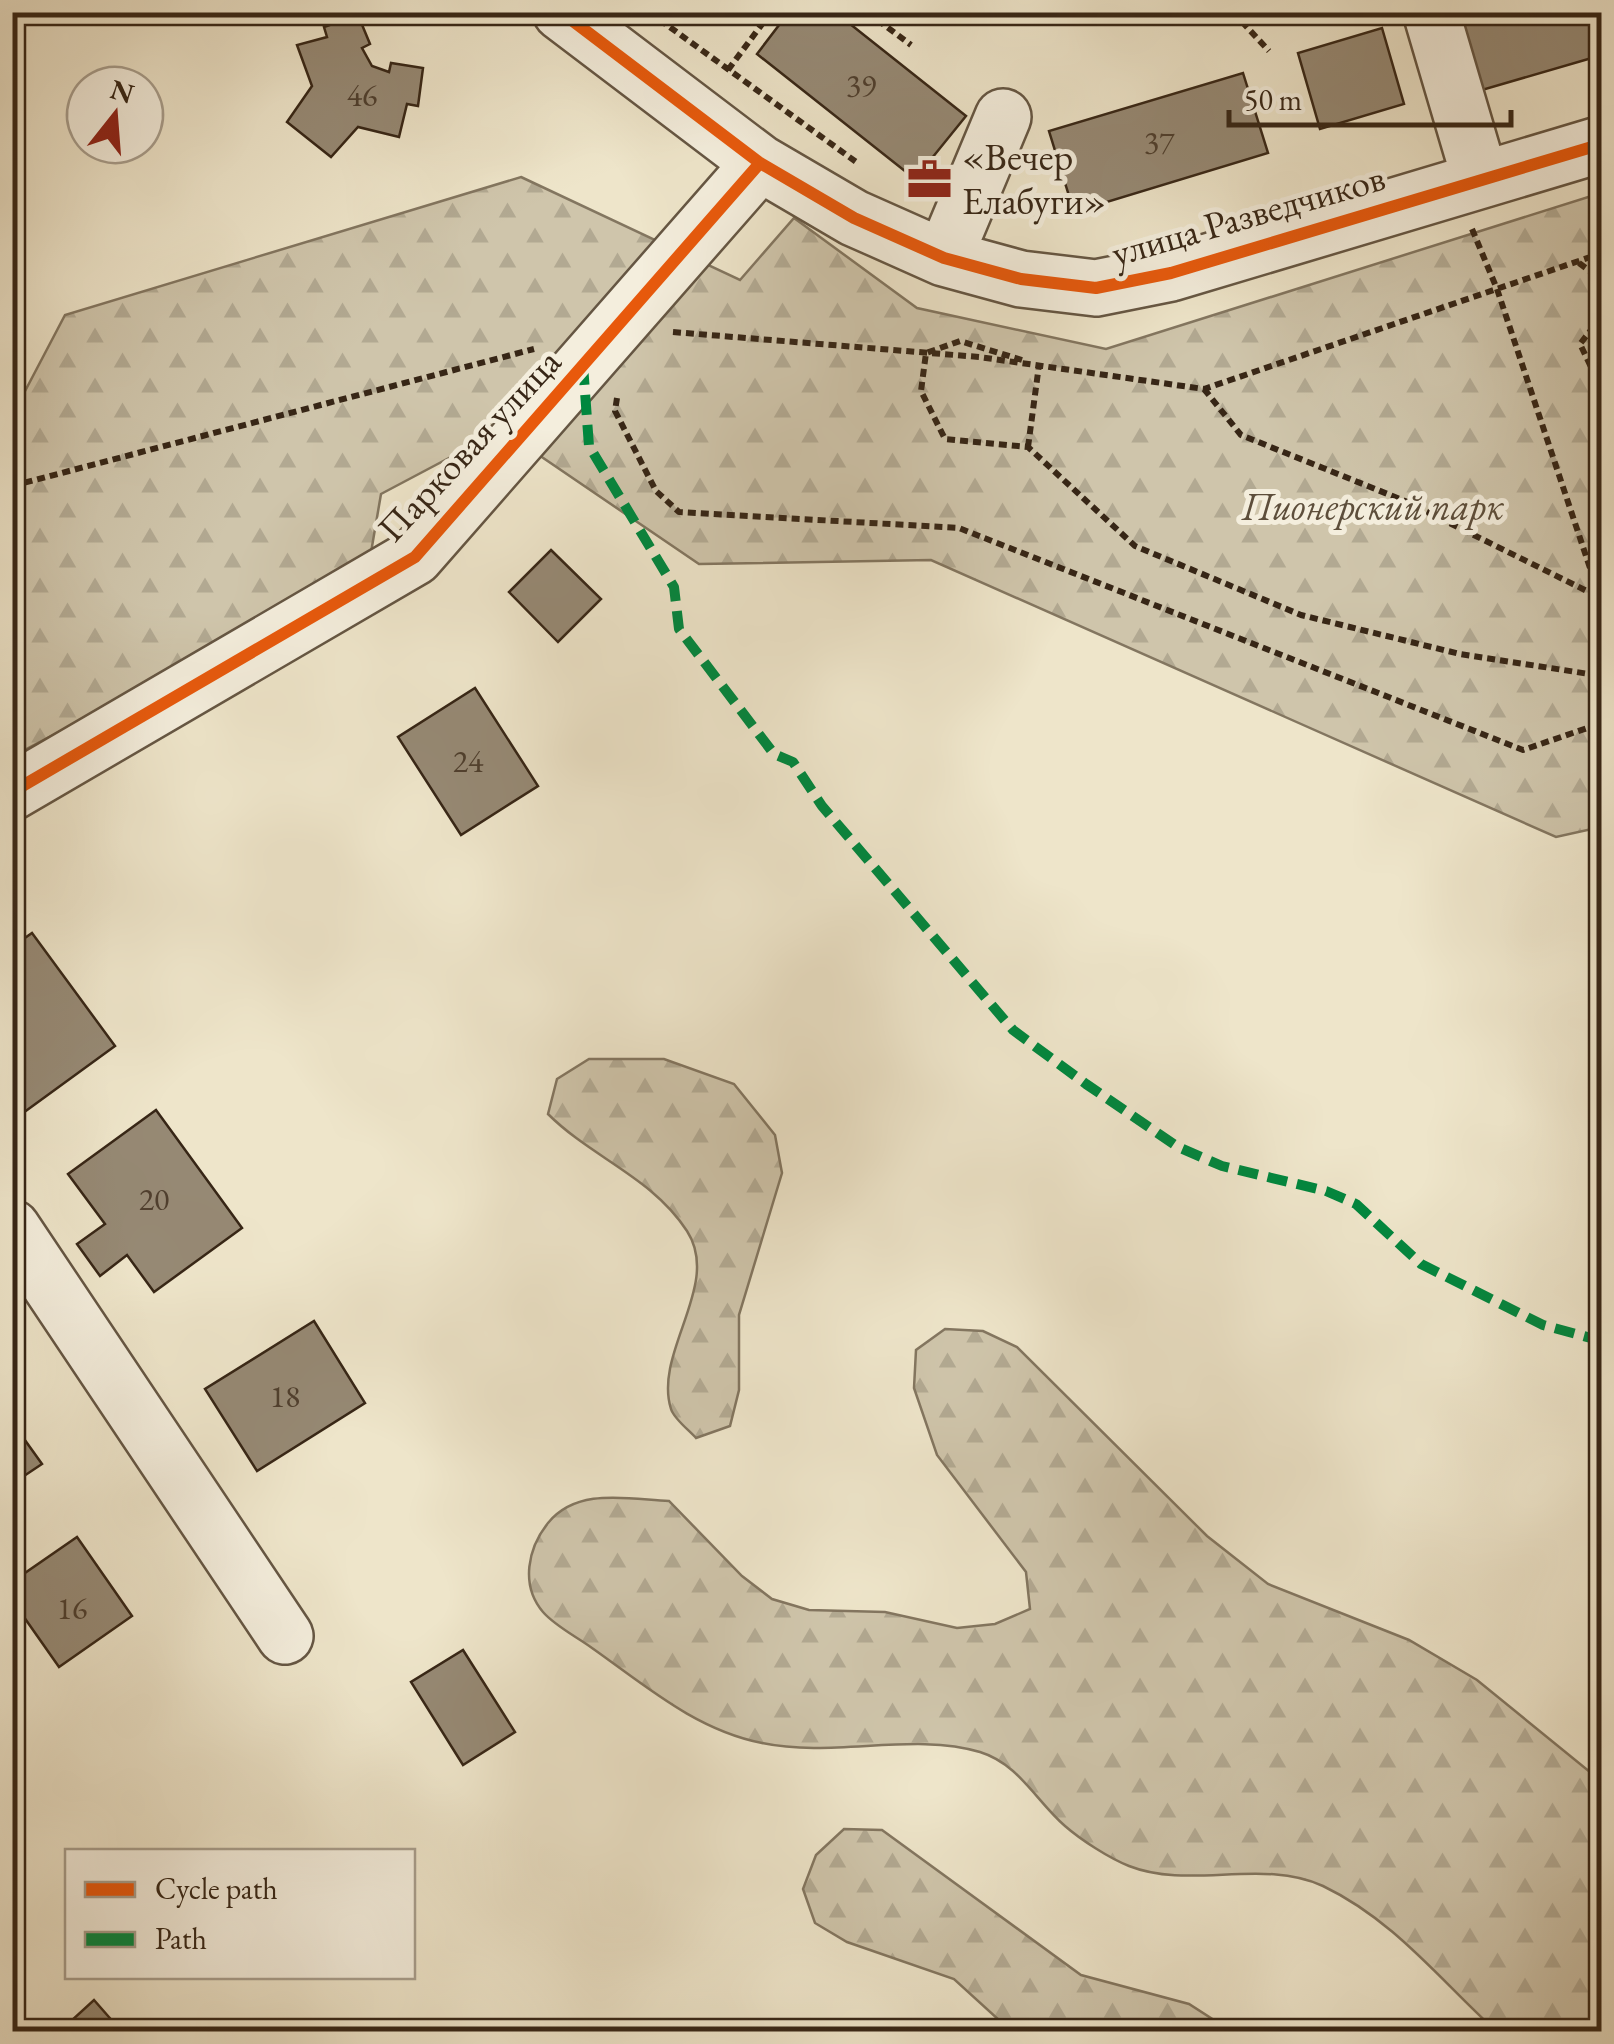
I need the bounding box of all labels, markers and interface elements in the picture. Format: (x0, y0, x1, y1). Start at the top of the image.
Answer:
house number: 39 (846, 64, 876, 106)
north arrow (65, 65, 165, 165)
scale bar (1229, 65, 1512, 127)
text: N (106, 71, 139, 112)
house number: 46 (347, 74, 377, 116)
text: 50 m (1244, 80, 1302, 119)
house number: 37 (1144, 121, 1175, 163)
place label: «Вечер Елабуги» (962, 132, 1106, 225)
street label: улица Разведчиков (1105, 152, 1390, 277)
office icon: «Вечер Елабуги» (905, 155, 953, 203)
street label: Парковая улица (366, 337, 571, 552)
park label: Пионерский парк (1241, 481, 1505, 530)
house number: 24 (453, 740, 484, 782)
house number: 20 (139, 1178, 169, 1220)
house number: 18 (270, 1375, 300, 1417)
house number: 16 (57, 1587, 87, 1629)
legend (65, 1849, 415, 1979)
text: Cycle path (155, 1869, 278, 1908)
text: Path (155, 1919, 207, 1958)

